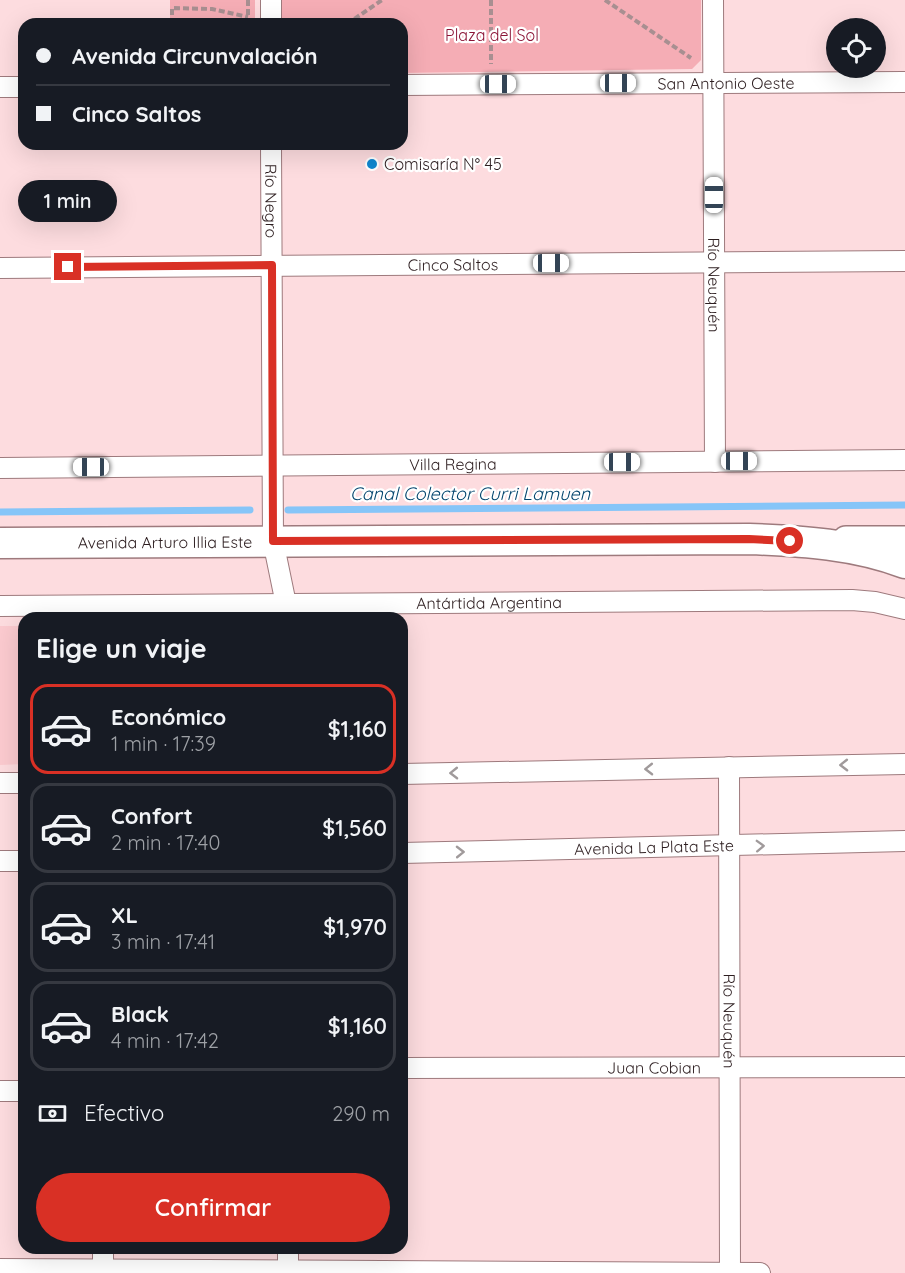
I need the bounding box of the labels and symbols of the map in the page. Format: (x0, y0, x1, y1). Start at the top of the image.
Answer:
park label: Plaza del Sol (445, 25, 539, 45)
street label: San Antonio Oeste (657, 73, 795, 93)
car (600, 74, 636, 92)
car (480, 75, 516, 93)
place label: Comisaría N° 45 (384, 154, 502, 174)
marker: Comisaría N° 45 (365, 157, 379, 171)
street label: Río Negro (261, 164, 281, 238)
car (705, 177, 723, 213)
callout: 1 min (19, 180, 118, 222)
street label: Río Neuquén (704, 237, 724, 333)
route end (54, 253, 81, 280)
street label: Cinco Saltos (408, 254, 498, 275)
car (533, 254, 569, 272)
car (721, 452, 757, 470)
car (604, 453, 640, 471)
street label: Villa Regina (409, 454, 497, 474)
car (73, 458, 109, 476)
water label: Canal Colector Curri Lamuen (350, 482, 591, 505)
route start (776, 527, 803, 554)
street label: Avenida Arturo Illia Este (78, 532, 252, 553)
street label: Antártida Argentina (416, 592, 562, 613)
one-way arrow (840, 759, 849, 771)
one-way arrow (645, 763, 654, 775)
one-way arrow (450, 767, 459, 780)
street label: Avenida La Plata Este (574, 835, 734, 859)
one-way arrow (756, 839, 765, 852)
one-way arrow (456, 846, 465, 858)
street label: Río Neuquén (719, 973, 740, 1069)
street label: Juan Cobian (607, 1057, 701, 1078)

